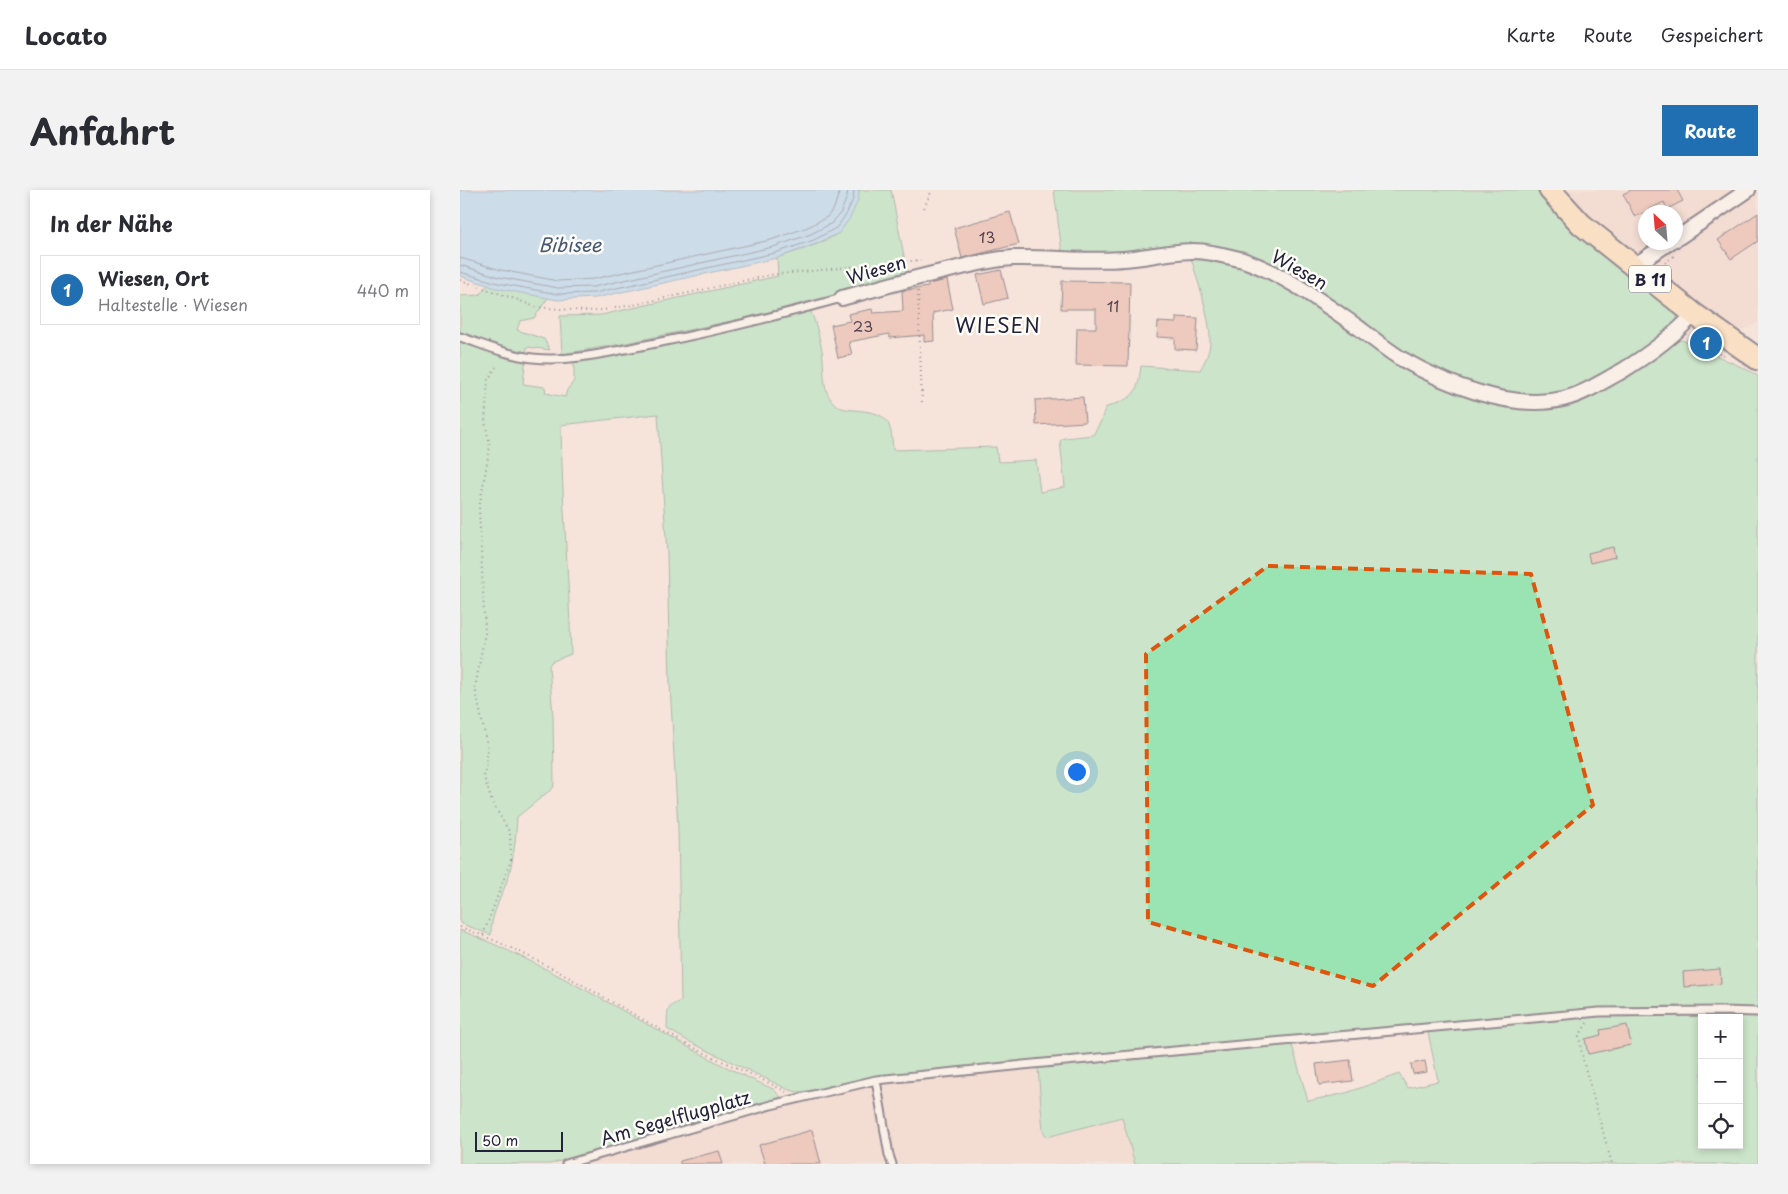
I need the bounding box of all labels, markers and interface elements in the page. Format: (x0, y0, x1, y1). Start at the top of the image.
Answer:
text: Locato (25, 17, 107, 53)
text: Karte (1507, 21, 1555, 48)
text: Route (1583, 21, 1633, 48)
text: Gespeichert (1661, 21, 1763, 48)
text: Anfahrt (30, 104, 175, 157)
button: Route (1662, 105, 1758, 156)
north arrow (1638, 205, 1683, 250)
text: In der Nähe (50, 207, 172, 239)
house number: 13 (979, 225, 995, 248)
water label: Bibisee (539, 230, 602, 258)
street label: Wiesen (1267, 242, 1333, 296)
street label: Wiesen (843, 248, 909, 290)
text: Wiesen, Ort (98, 264, 209, 292)
road number: B 11 (1629, 266, 1671, 292)
text: 1 (63, 278, 71, 302)
text: 440 m (357, 278, 409, 302)
text: Haltestelle · Wiesen (98, 292, 248, 316)
house number: 11 (1107, 294, 1119, 317)
district label: WIESEN (955, 310, 1041, 340)
house number: 23 (853, 314, 873, 337)
pin: 1 (1690, 324, 1722, 362)
your location (1064, 759, 1090, 785)
map controls (1698, 1014, 1743, 1149)
button: + (1698, 1014, 1743, 1059)
button: − (1698, 1059, 1743, 1104)
street label: Am Segelflugplatz (597, 1083, 753, 1151)
button: locate (1698, 1104, 1743, 1149)
scale bar (475, 1129, 562, 1152)
text: 50 m (482, 1130, 518, 1151)

